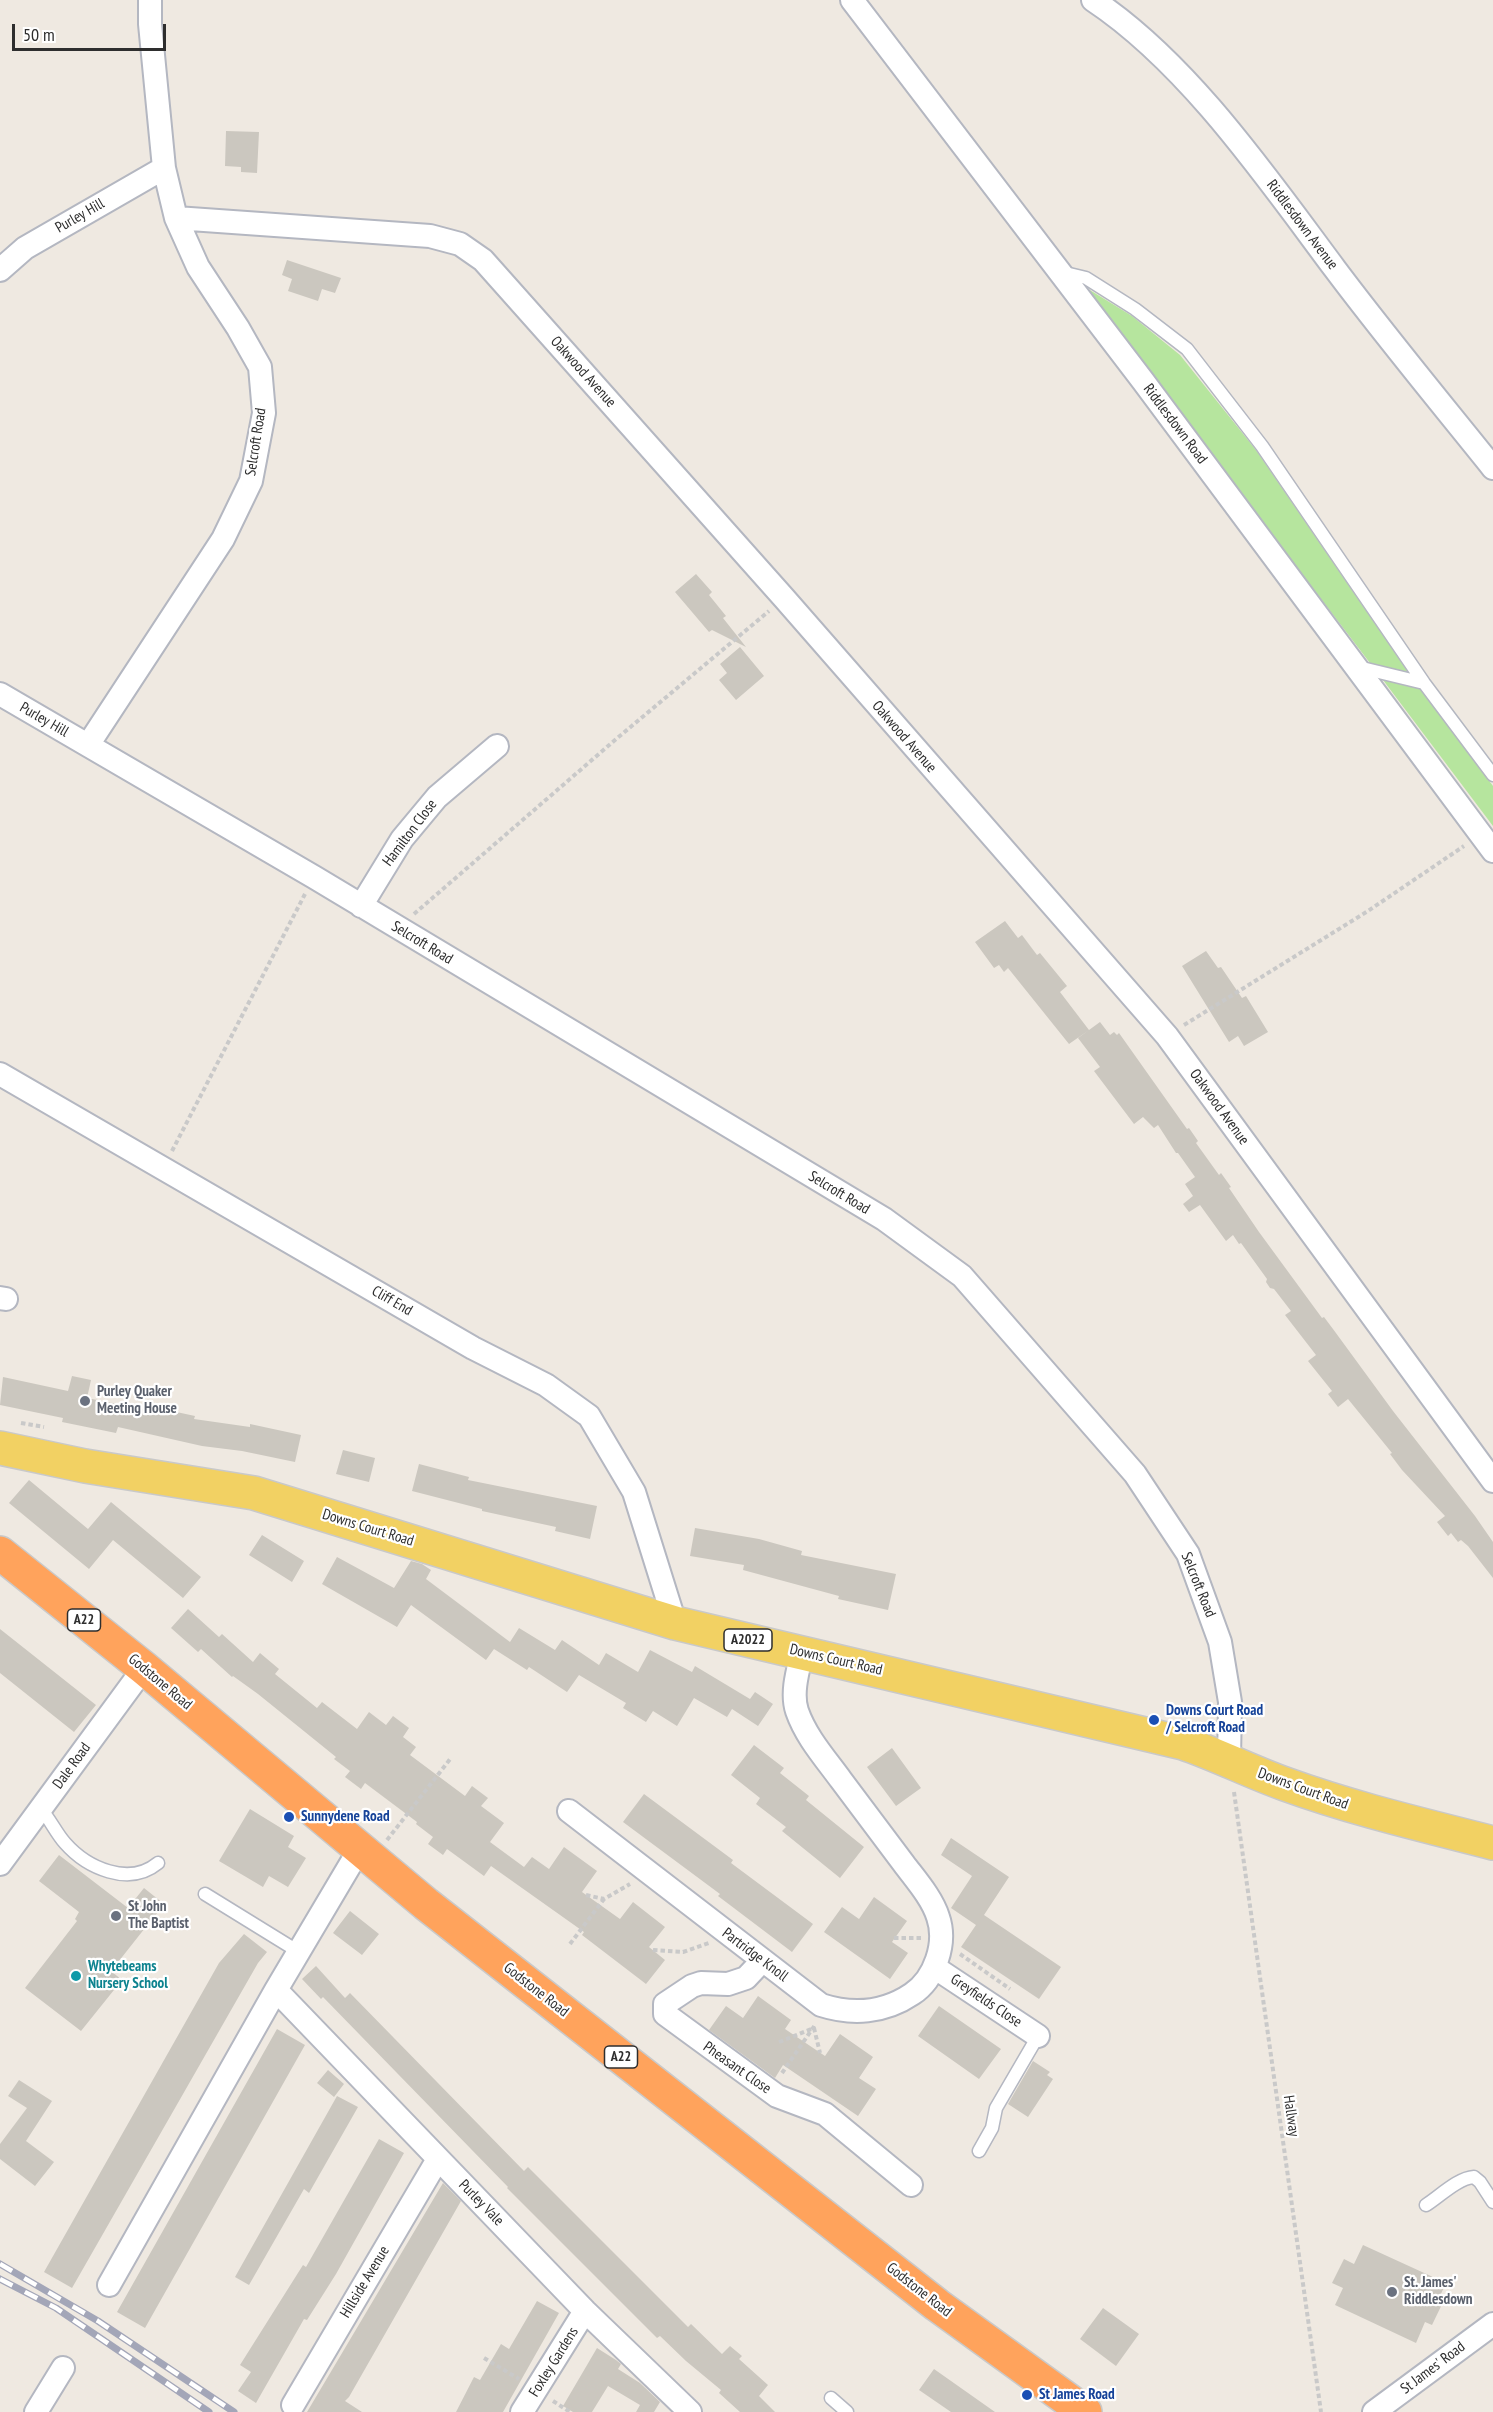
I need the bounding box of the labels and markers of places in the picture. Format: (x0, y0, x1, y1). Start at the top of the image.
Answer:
place label: Purley Quaker Meeting House (97, 1383, 177, 1418)
marker: Purley Quaker Meeting House (78, 1394, 92, 1408)
place label: Downs Court Road / Selcroft Road (1166, 1702, 1263, 1737)
marker: Downs Court Road / Selcroft Road (1147, 1713, 1161, 1727)
place label: Sunnydene Road (301, 1808, 390, 1826)
marker: Sunnydene Road (282, 1810, 296, 1824)
place label: St John The Baptist (128, 1898, 189, 1933)
marker: St John The Baptist (109, 1909, 123, 1923)
place label: Whytebeams Nursery School (88, 1958, 168, 1993)
marker: Whytebeams Nursery School (69, 1969, 83, 1983)
place label: St. James' Riddlesdown (1404, 2274, 1473, 2309)
marker: St. James' Riddlesdown (1385, 2285, 1399, 2299)
place label: St James Road (1039, 2386, 1115, 2404)
marker: St James Road (1020, 2388, 1034, 2402)

